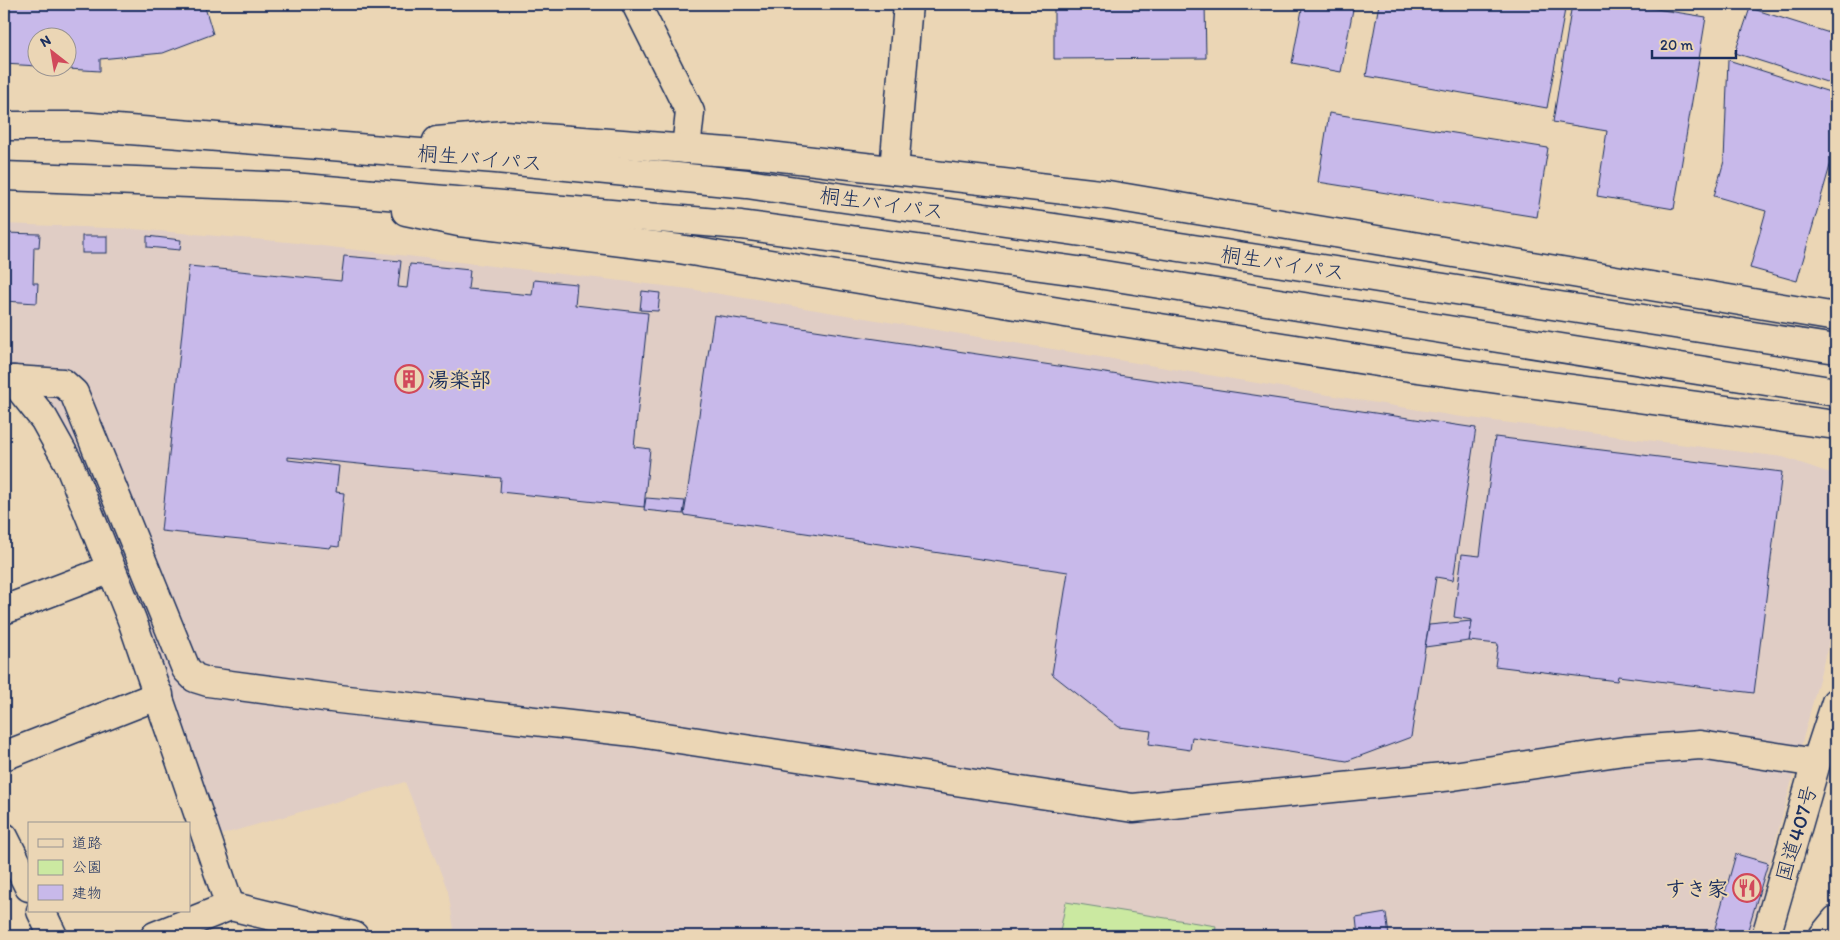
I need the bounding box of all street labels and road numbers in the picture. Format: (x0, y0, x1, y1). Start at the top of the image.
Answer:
street label: 桐生バイパス (416, 140, 544, 176)
street label: 桐生バイパス (818, 182, 946, 224)
street label: 桐生バイパス (1219, 241, 1347, 285)
street label: 国道407号 (1770, 782, 1822, 884)

